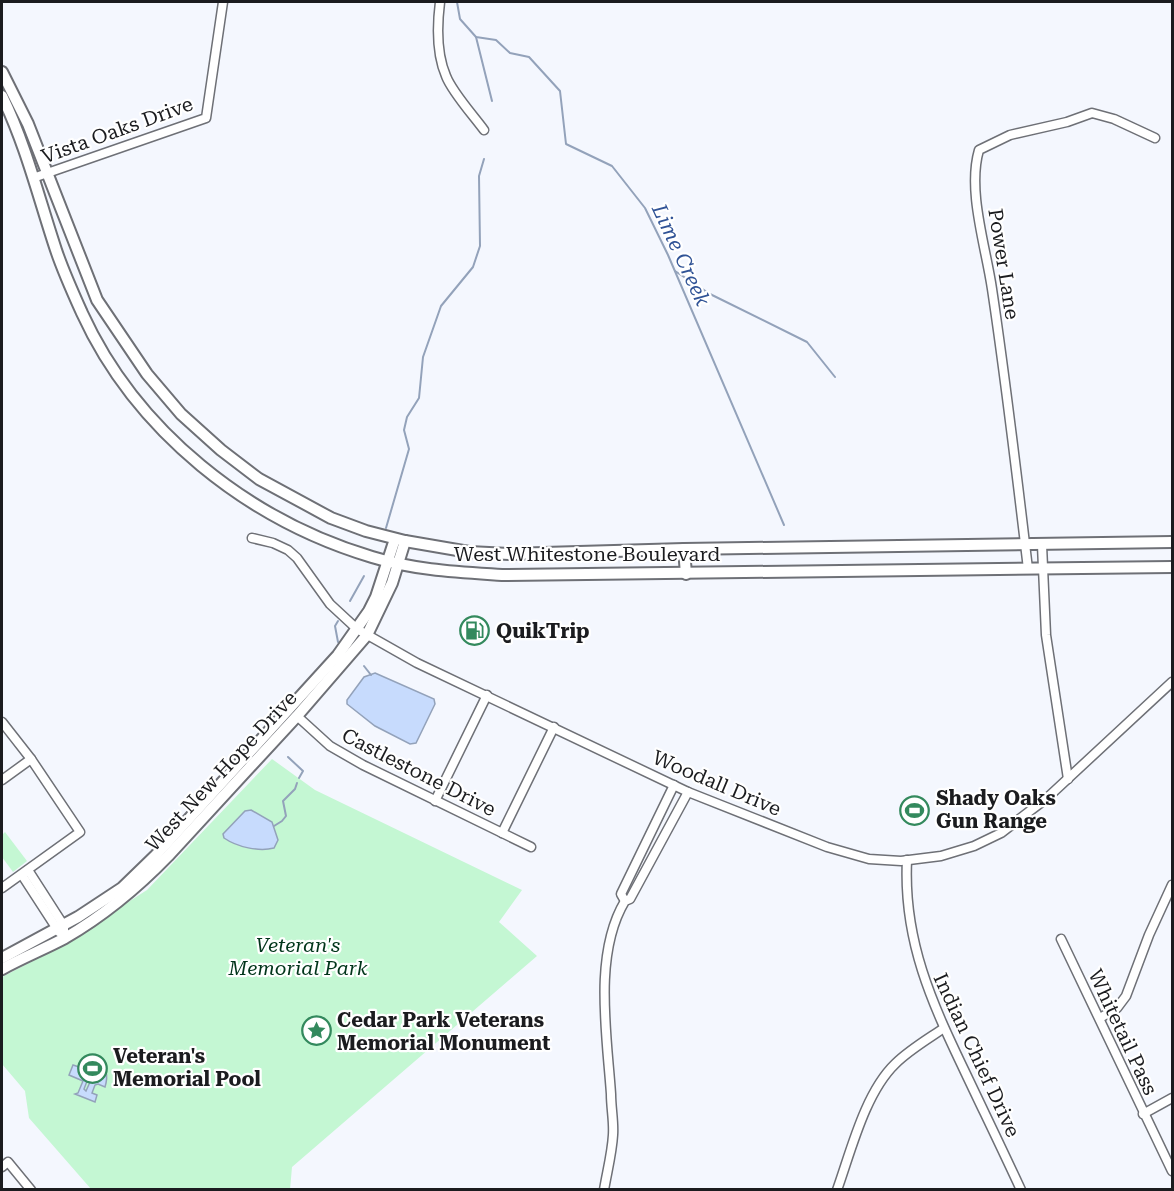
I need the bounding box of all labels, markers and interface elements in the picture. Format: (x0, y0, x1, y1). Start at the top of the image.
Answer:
street label: Vista Oaks Drive (38, 91, 196, 169)
water label: Lime Creek (647, 199, 715, 310)
street label: Power Lane (983, 207, 1025, 321)
street label: West Whitestone Boulevard (454, 542, 720, 566)
fuel station icon: QuikTrip (459, 615, 491, 647)
place label: QuikTrip (496, 619, 590, 643)
street label: West New Hope Drive (140, 686, 302, 856)
street label: Castlestone Drive (338, 723, 500, 821)
street label: Woodall Drive (649, 745, 785, 821)
place label: Shady Oaks Gun Range (936, 786, 1056, 833)
sports icon: Shady Oaks Gun Range (899, 794, 931, 826)
park label: Veteran's Memorial Park (227, 933, 368, 980)
street label: Whitetail Pass (1083, 965, 1163, 1099)
street label: Indian Chief Drive (929, 969, 1025, 1141)
place label: Cedar Park Veterans Memorial Monument (337, 1008, 550, 1055)
place icon: Cedar Park Veterans Memorial Monument (300, 1015, 332, 1047)
place label: Veteran's Memorial Pool (113, 1044, 261, 1091)
sports icon: Veteran's Memorial Pool (76, 1052, 108, 1084)

